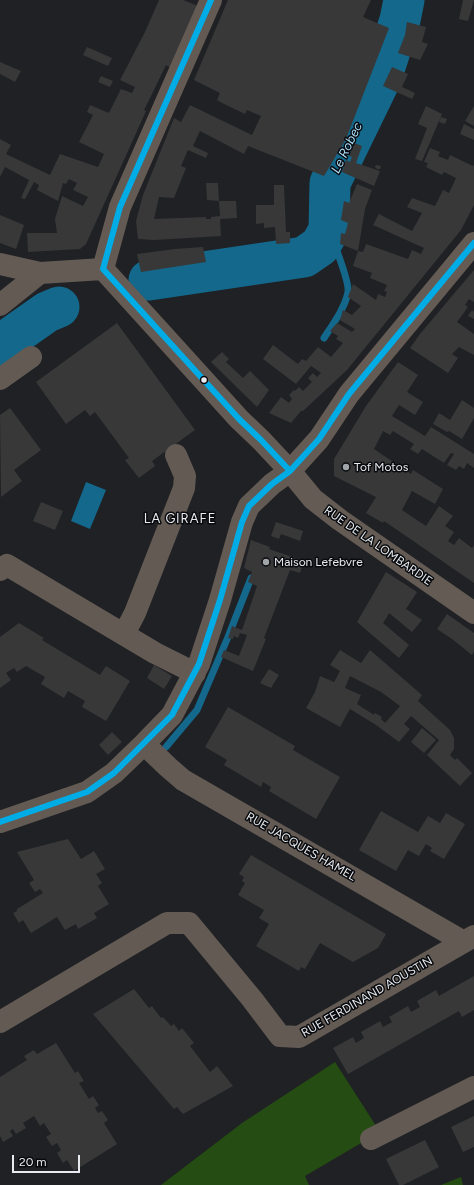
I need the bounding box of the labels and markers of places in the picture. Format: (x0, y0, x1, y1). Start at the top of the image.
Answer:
unlabelled marker (199, 375, 209, 385)
place label: Tof Motos (354, 460, 408, 474)
marker: Tof Motos (341, 462, 351, 472)
place label: Maison Lefebvre (274, 555, 363, 569)
marker: Maison Lefebvre (261, 557, 271, 567)

